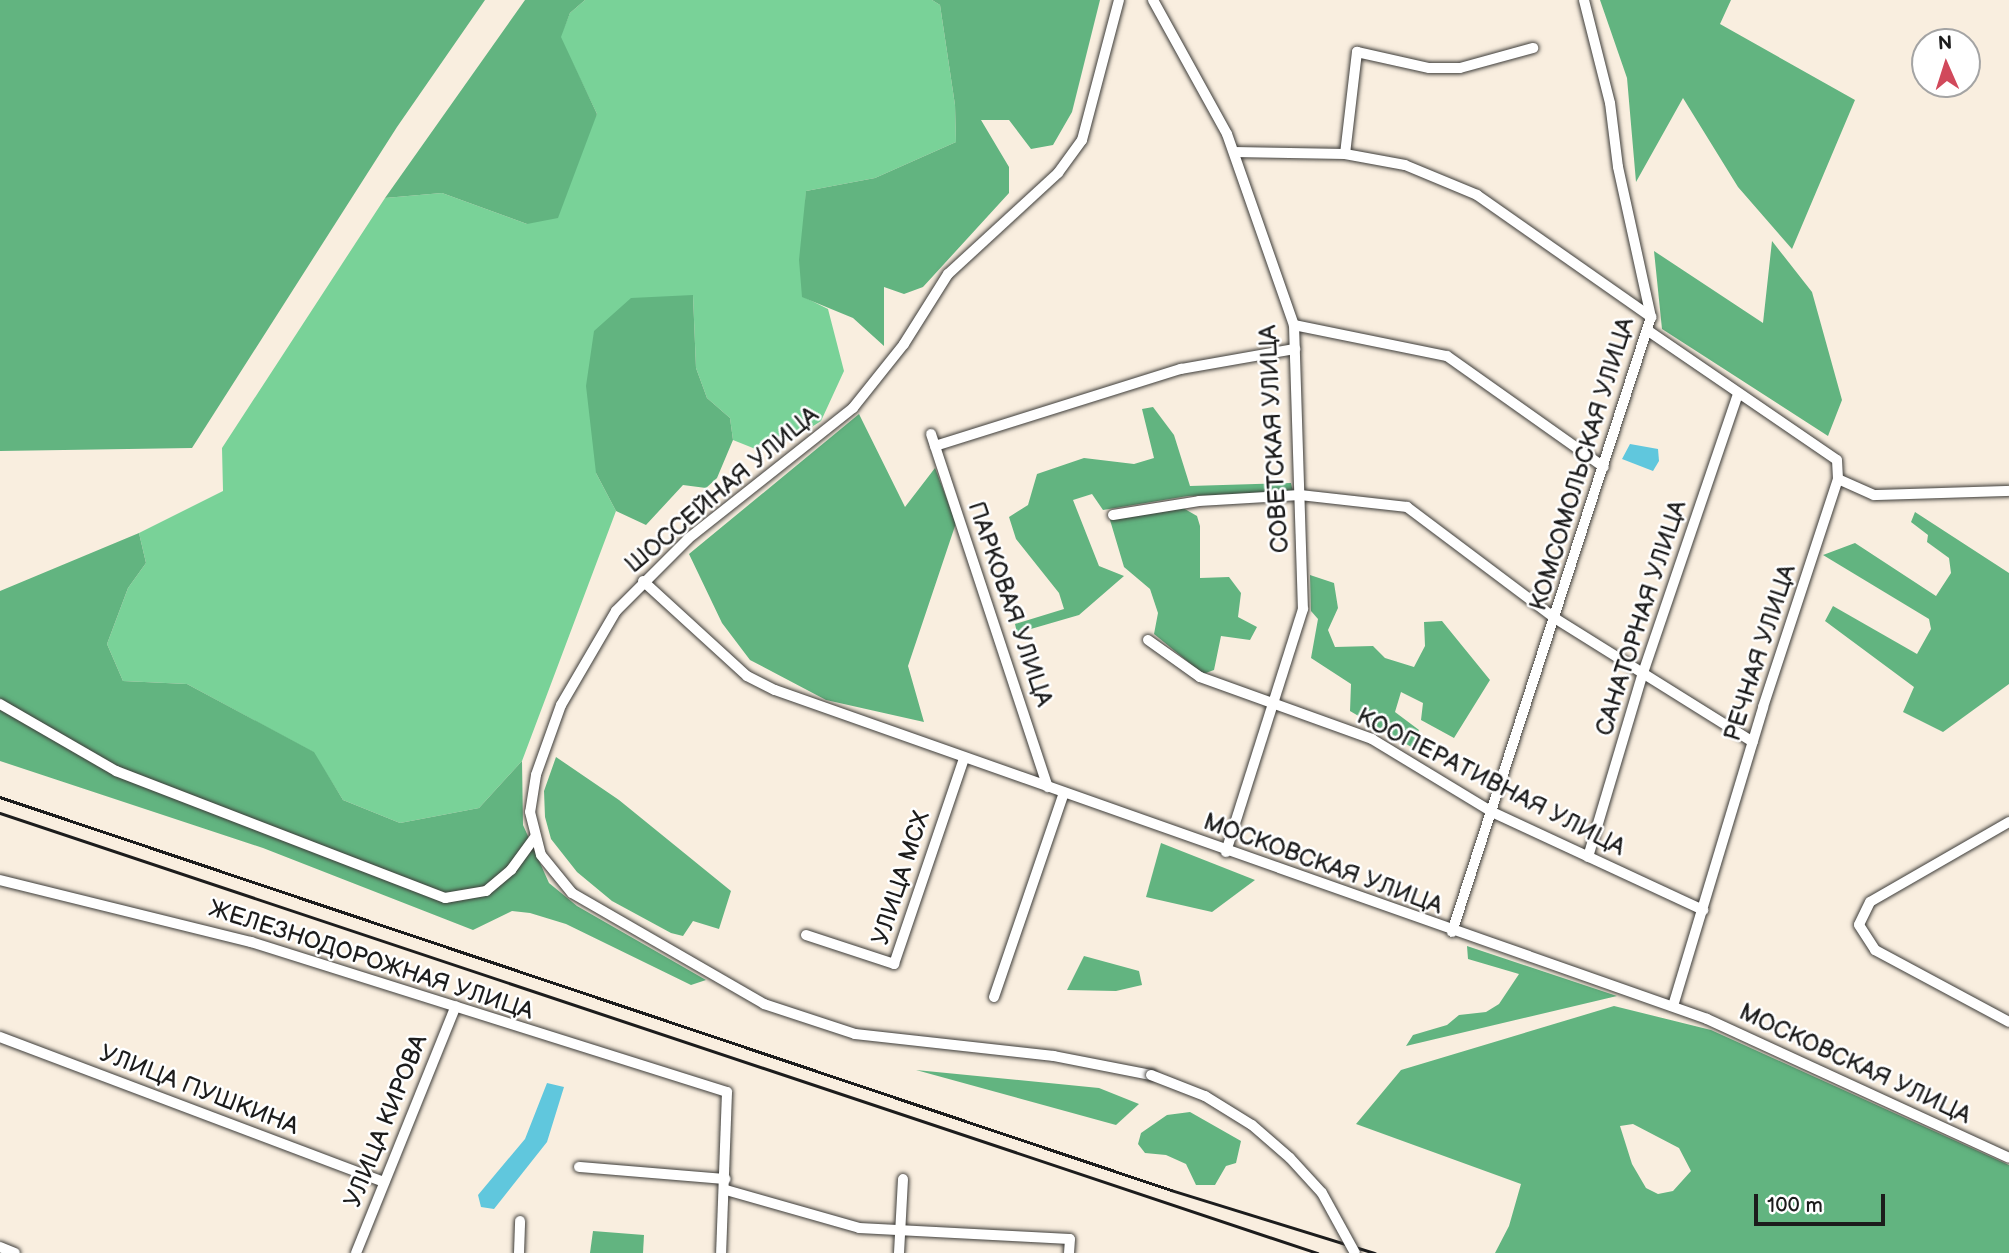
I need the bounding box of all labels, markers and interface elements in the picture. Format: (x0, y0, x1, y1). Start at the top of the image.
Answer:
north arrow (1911, 28, 1981, 98)
text: N (1937, 32, 1953, 55)
street label: КОМСОМОЛЬСКАЯ УЛИЦА (1524, 314, 1640, 614)
street label: СОВЕТСКАЯ УЛИЦА (1254, 324, 1294, 554)
street label: ШОССЕЙНАЯ УЛИЦА (619, 401, 825, 579)
street label: САНАТОРНАЯ УЛИЦА (1589, 497, 1693, 739)
street label: ПАРКОВАЯ УЛИЦА (961, 498, 1059, 710)
street label: РЕЧНАЯ УЛИЦА (1718, 561, 1802, 745)
street label: КООПЕРАТИВНАЯ УЛИЦА (1352, 702, 1630, 862)
street label: МОСКОВСКАЯ УЛИЦА (1200, 807, 1446, 921)
street label: УЛИЦА МСХ (866, 808, 936, 948)
street label: ЖЕЛЕЗНОДОРОЖНАЯ УЛИЦА (205, 894, 537, 1026)
street label: МОСКОВСКАЯ УЛИЦА (1735, 998, 1975, 1130)
street label: УЛИЦА КИРОВА (338, 1031, 434, 1211)
street label: УЛИЦА ПУШКИНА (96, 1039, 302, 1141)
scale bar (1757, 1180, 1888, 1224)
text: 100 m (1767, 1193, 1823, 1218)

